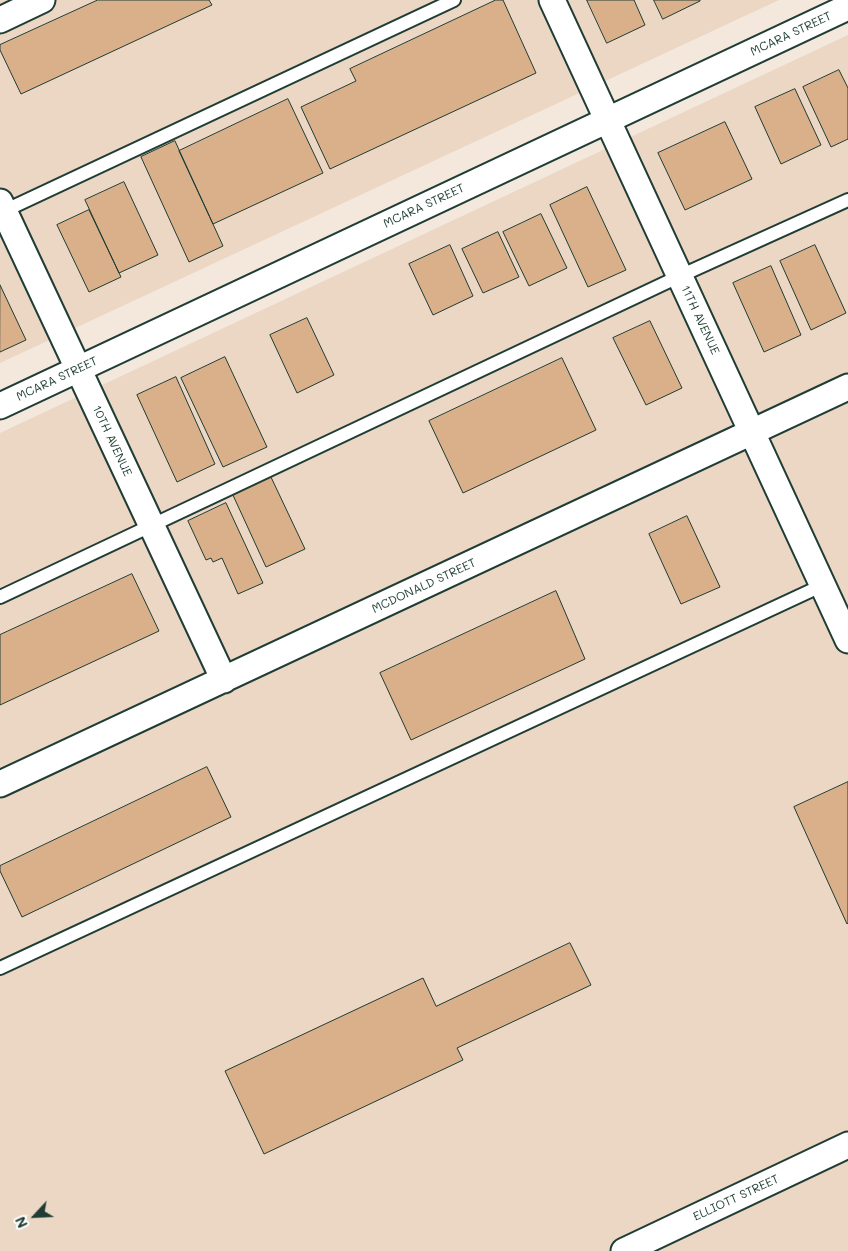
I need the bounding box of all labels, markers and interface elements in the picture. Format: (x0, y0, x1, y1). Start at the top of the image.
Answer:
street label: MCARA STREET (748, 9, 834, 59)
street label: MCARA STREET (381, 181, 467, 231)
street label: 11TH AVENUE (678, 283, 722, 357)
street label: MCARA STREET (14, 354, 100, 404)
street label: 10TH AVENUE (89, 403, 135, 479)
street label: MCDONALD STREET (370, 556, 478, 616)
street label: ELLIOTT STREET (691, 1172, 781, 1224)
north arrow (10, 1191, 60, 1241)
text: N (10, 1214, 32, 1231)

